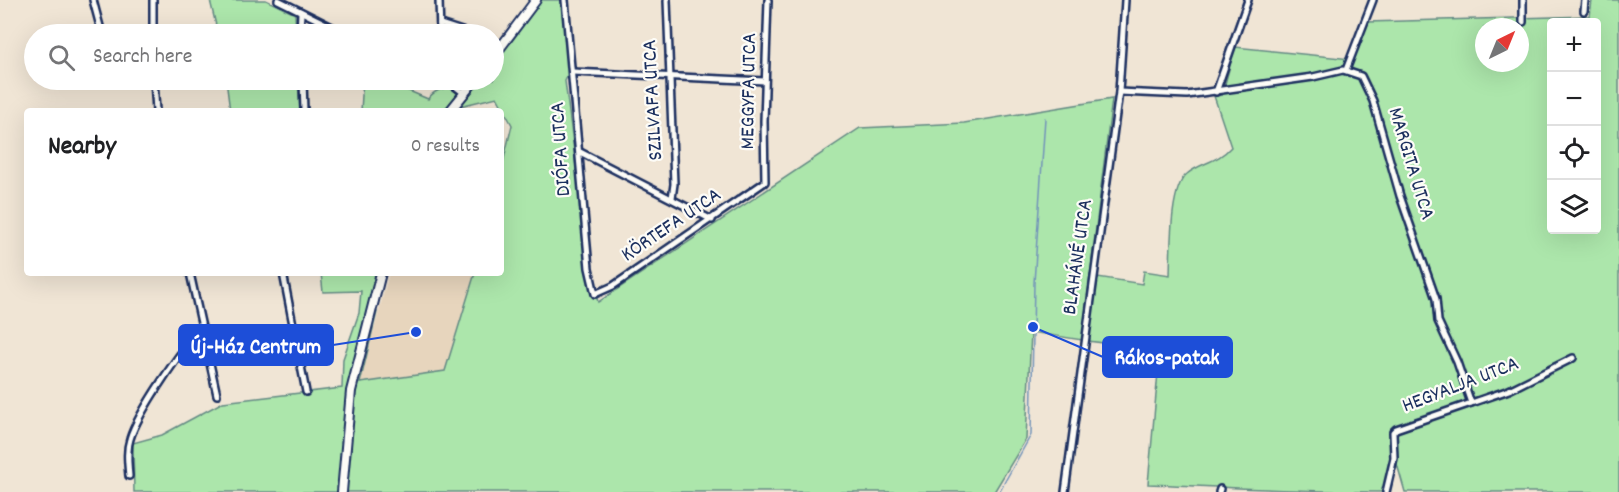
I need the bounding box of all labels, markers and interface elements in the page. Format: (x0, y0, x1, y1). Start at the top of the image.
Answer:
north arrow (1475, 18, 1529, 72)
map controls (1547, 18, 1601, 234)
button: + (1547, 18, 1601, 72)
search box (24, 24, 504, 90)
street label: MEGGYFA UTCA (734, 32, 766, 150)
street label: SZILVAFA UTCA (636, 39, 672, 161)
icon: search (45, 41, 78, 74)
text: Search here (93, 42, 192, 73)
button: − (1547, 72, 1601, 126)
street label: DIÓFA UTCA (544, 101, 580, 197)
street label: MARGITA UTCA (1379, 104, 1441, 224)
button: locate (1547, 126, 1601, 180)
text: Nearby (48, 129, 116, 166)
text: 0 results (411, 133, 480, 161)
button: layers (1547, 180, 1601, 234)
street label: KÖRTEFA UTCA (616, 181, 728, 271)
street label: BLAHÁNÉ UTCA (1056, 197, 1102, 317)
callout: Új-Ház Centrum (179, 325, 333, 365)
text: Új-Ház Centrum (191, 333, 321, 364)
callout: Rákos-patak (1103, 337, 1232, 377)
text: Rákos-patak (1114, 344, 1220, 375)
street label: HEGYALJA UTCA (1398, 350, 1524, 422)

